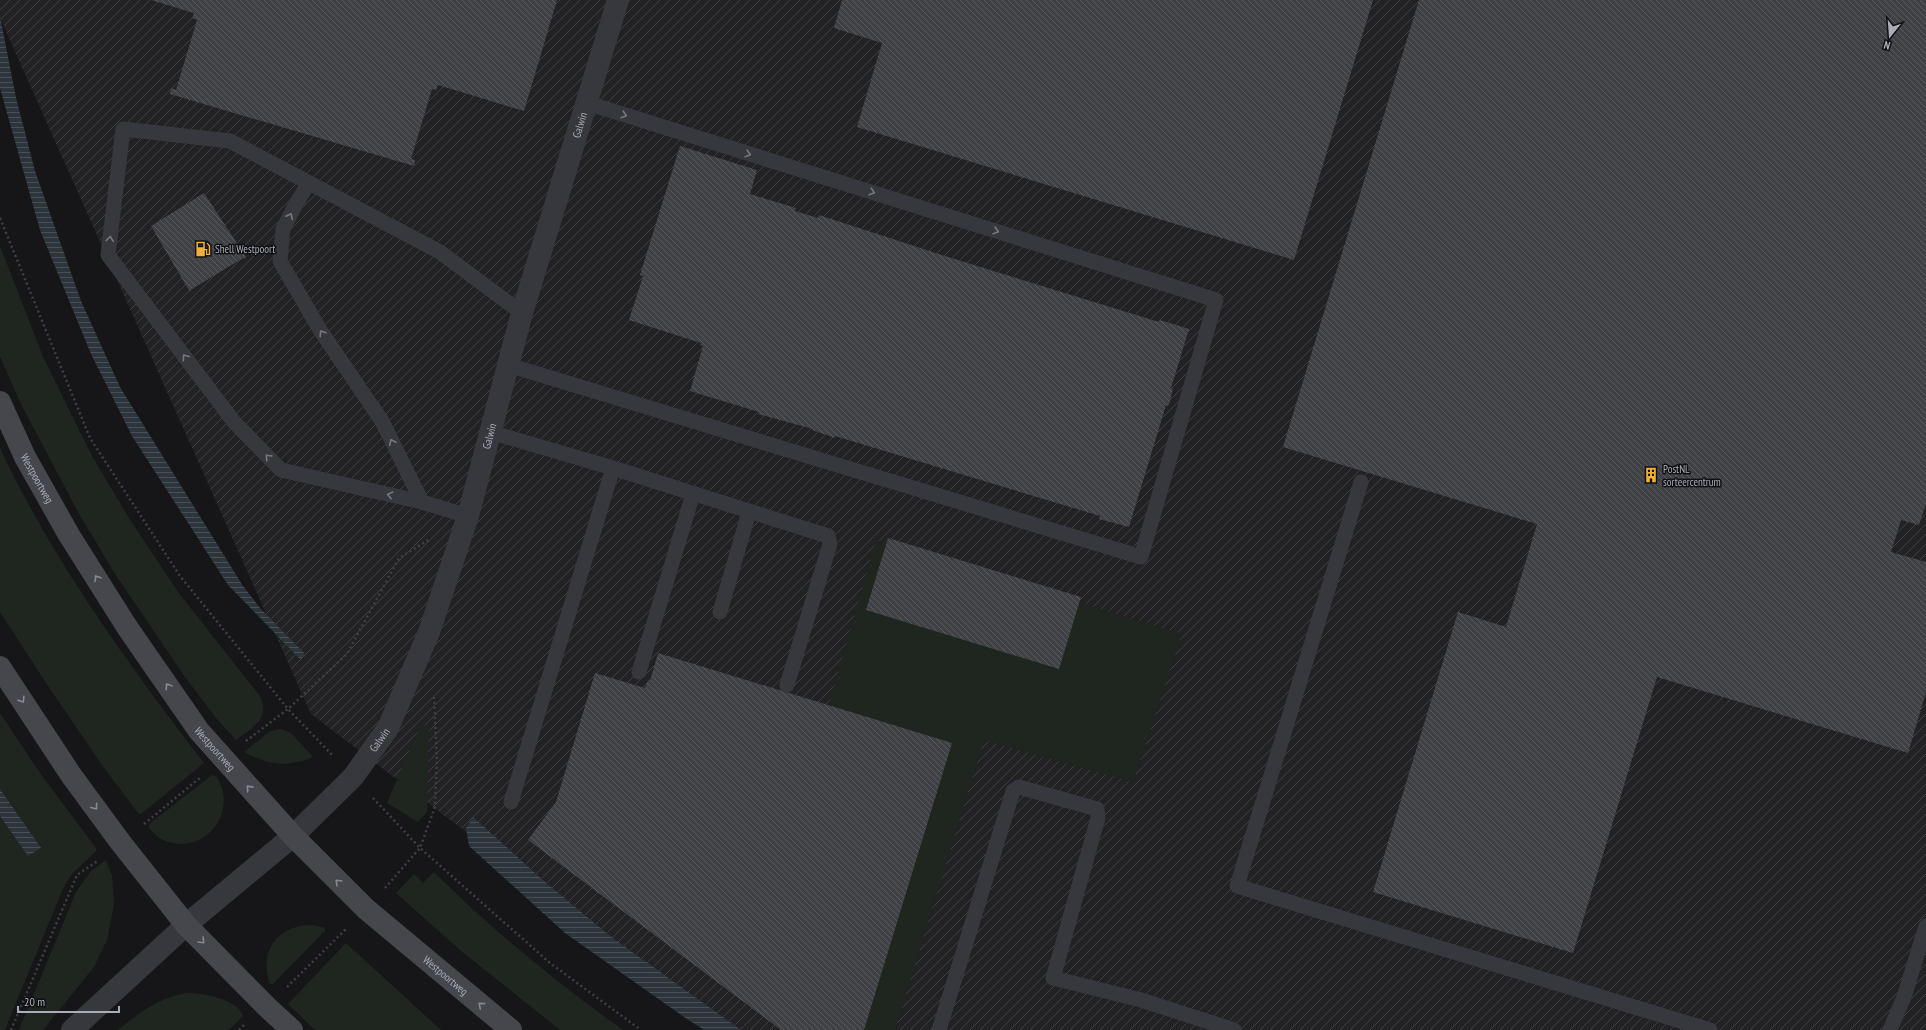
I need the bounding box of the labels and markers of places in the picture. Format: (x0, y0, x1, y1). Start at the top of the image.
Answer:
fuel station icon: Shell Westpoort (194, 240, 212, 258)
place label: Shell Westpoort (215, 242, 275, 256)
place label: PostNL sorteercentrum (1663, 462, 1721, 489)
building icon: PostNL sorteercentrum (1642, 466, 1660, 484)

